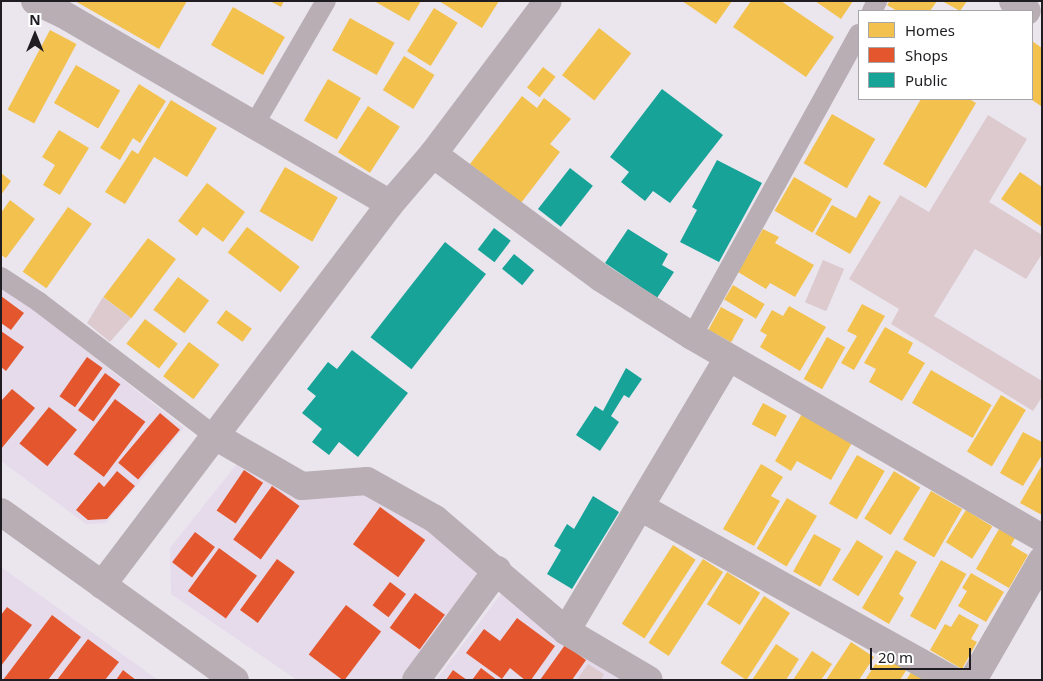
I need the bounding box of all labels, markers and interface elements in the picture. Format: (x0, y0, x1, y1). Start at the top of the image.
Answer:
north arrow (10, 10, 60, 60)
text: N (29, 10, 41, 29)
legend (858, 10, 1033, 100)
text: Homes (905, 20, 955, 40)
text: Shops (905, 45, 948, 65)
text: Public (905, 70, 948, 90)
scale bar (873, 638, 974, 670)
text: 20 m (878, 647, 913, 667)

